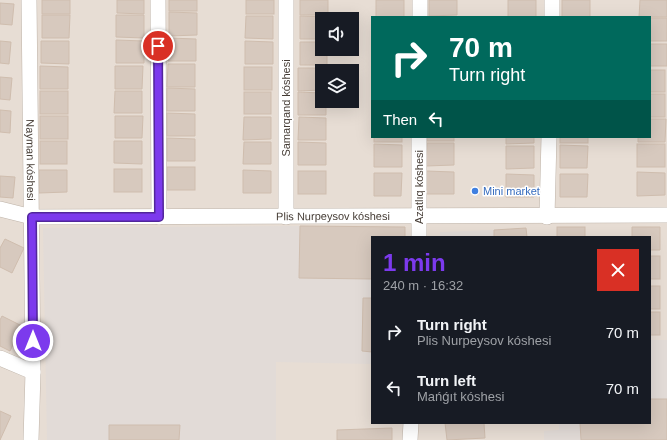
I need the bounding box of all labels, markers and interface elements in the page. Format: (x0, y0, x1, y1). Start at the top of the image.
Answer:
map controls (315, 12, 359, 108)
button: sound (315, 12, 359, 56)
pin (141, 29, 175, 63)
icon: right (383, 32, 435, 84)
text: 70 m (449, 32, 513, 63)
icon: arrive (147, 35, 169, 57)
street label: Samarqand kóshesi (280, 59, 292, 157)
button: layers (315, 64, 359, 108)
text: Turn right (449, 65, 525, 85)
icon: left (425, 108, 447, 130)
text: Then (383, 111, 417, 128)
street label: Nayman kóshesi (24, 119, 37, 201)
street label: Azatlıq kóshesi (413, 150, 425, 224)
place label: Mini market (483, 185, 540, 197)
marker: Mini market (470, 186, 480, 196)
street label: Plis Nurpeysov kóshesi (276, 210, 390, 222)
text: 1 min (383, 249, 446, 276)
button: close (597, 249, 639, 291)
text: 240 m · 16:32 (383, 278, 463, 293)
text: Turn right (417, 316, 487, 333)
position arrow (12, 320, 54, 362)
icon: right (383, 321, 405, 343)
text: 70 m (606, 324, 639, 341)
text: Plis Nurpeysov kóshesi (417, 333, 551, 348)
text: Turn left (417, 372, 476, 389)
icon: left (383, 377, 405, 399)
text: 70 m (606, 380, 639, 397)
text: Mańǵıt kóshesi (417, 389, 504, 404)

